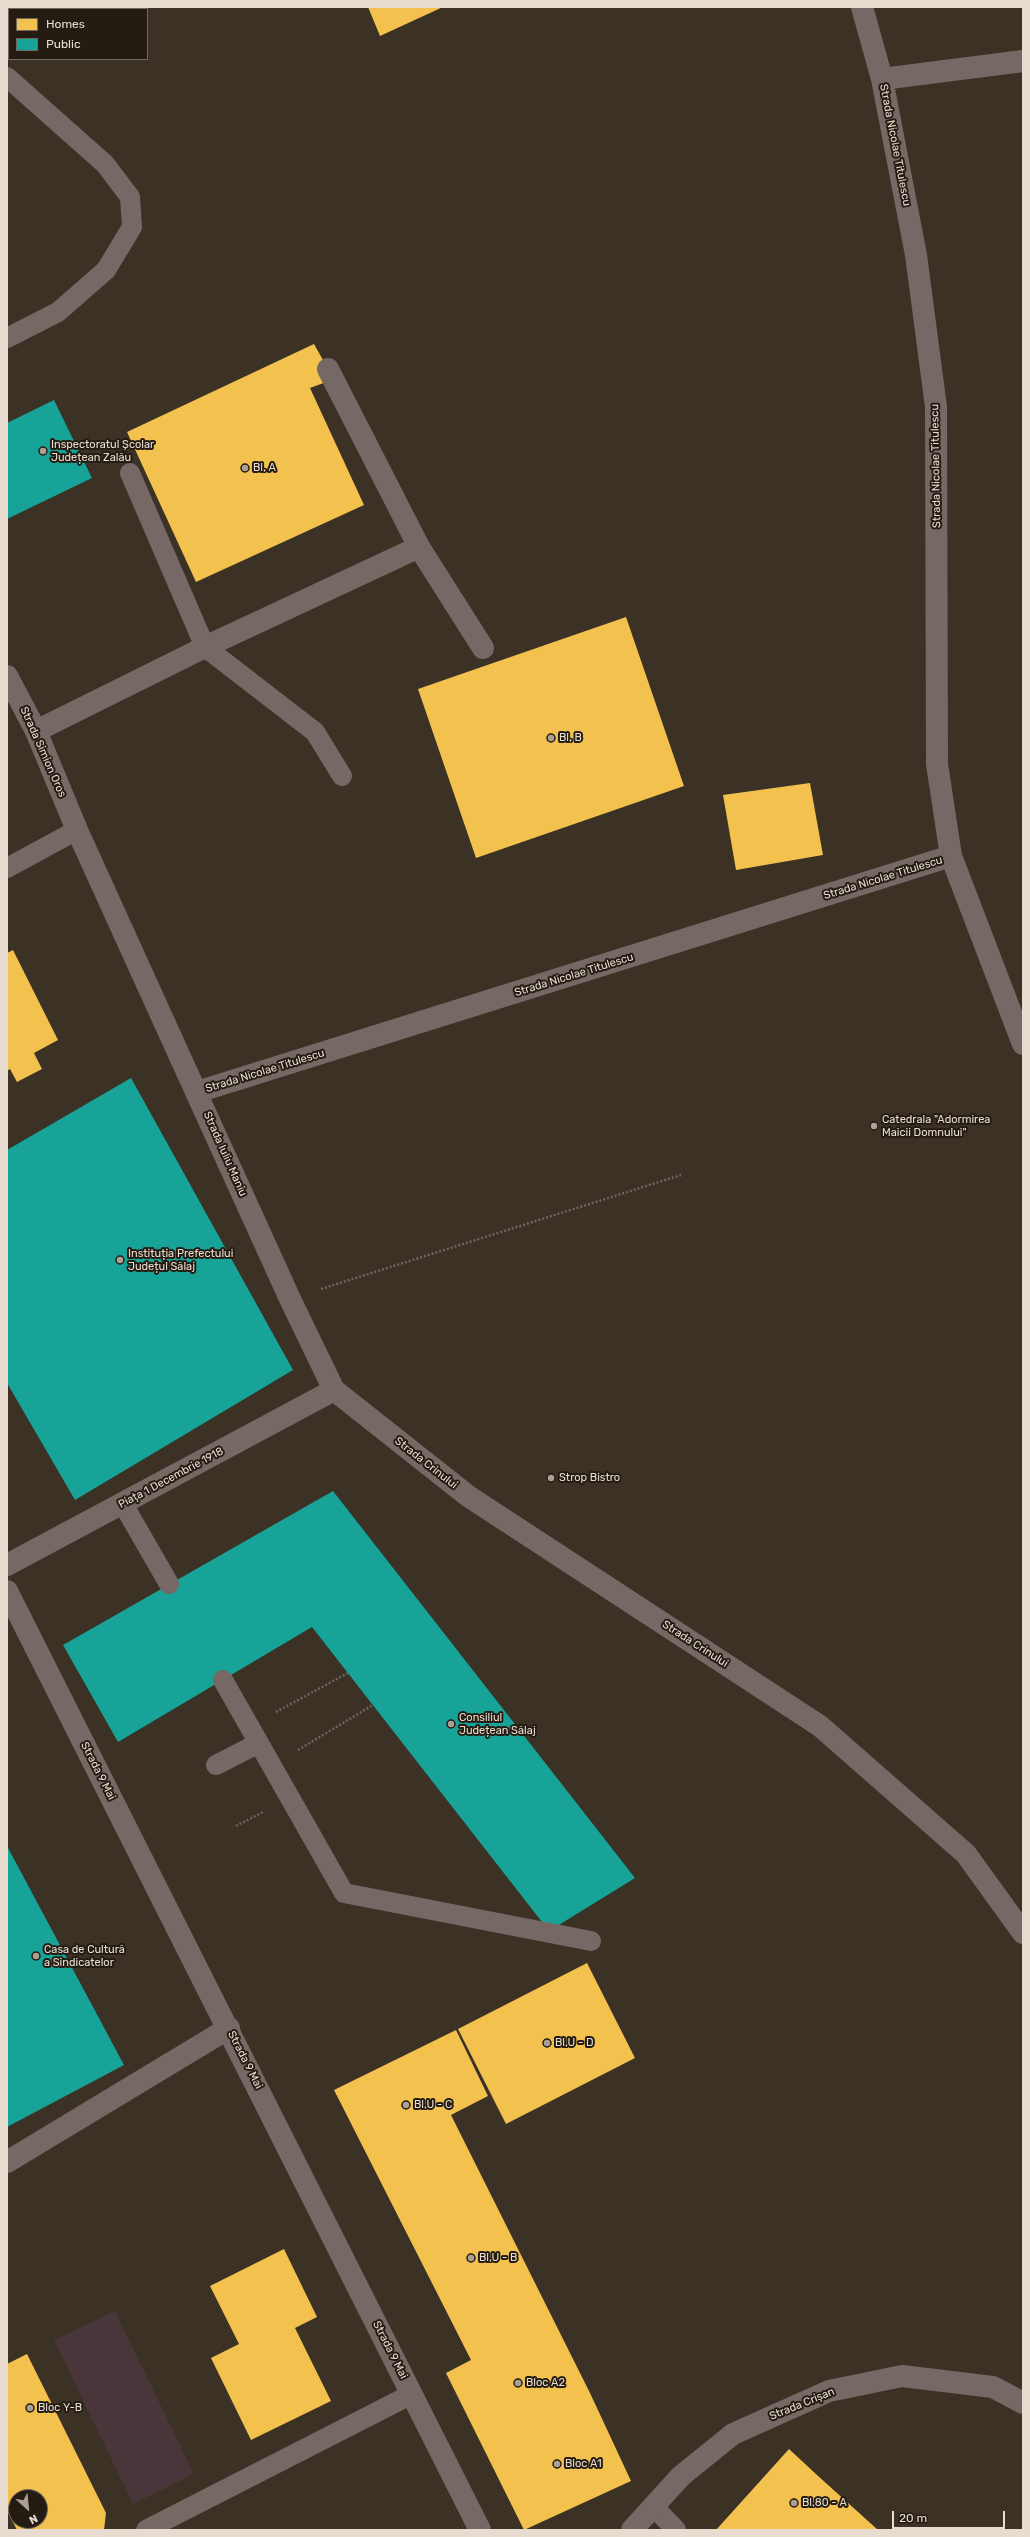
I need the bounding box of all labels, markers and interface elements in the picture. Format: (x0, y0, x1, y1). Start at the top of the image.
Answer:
legend (8, 8, 148, 60)
text: Homes (46, 17, 85, 31)
text: Public (46, 37, 81, 51)
street label: Strada Nicolae Titulescu (877, 83, 913, 207)
street label: Strada Nicolae Titulescu (928, 404, 944, 528)
place label: Inspectoratul Școlar Județean Zalău (51, 438, 154, 464)
marker: Inspectoratul Școlar Județean Zalău (38, 446, 48, 456)
place label: Bl. A (253, 461, 276, 475)
marker: Bl. A (240, 463, 250, 473)
street label: Strada Simion Oros (17, 705, 69, 799)
place label: Bl. B (559, 731, 582, 745)
marker: Bl. B (546, 733, 556, 743)
street label: Strada Nicolae Titulescu (822, 854, 944, 902)
street label: Strada Nicolae Titulescu (513, 951, 635, 999)
street label: Strada Nicolae Titulescu (204, 1047, 326, 1095)
street label: Strada Iuliu Maniu (200, 1109, 250, 1199)
place label: Catedrala "Adormirea Maicii Domnului" (882, 1113, 990, 1139)
marker: Catedrala "Adormirea Maicii Domnului" (869, 1121, 879, 1131)
place label: Instituția Prefectului Județul Sălaj (128, 1247, 233, 1273)
marker: Instituția Prefectului Județul Sălaj (115, 1255, 125, 1265)
street label: Strada Crinului (392, 1434, 460, 1492)
street label: Piața 1 Decembrie 1918 (116, 1445, 226, 1511)
place label: Strop Bistro (559, 1471, 620, 1485)
marker: Strop Bistro (546, 1473, 556, 1483)
street label: Strada Crinului (660, 1618, 730, 1670)
place label: Consiliul Județean Sălaj (459, 1711, 536, 1737)
marker: Consiliul Județean Sălaj (446, 1719, 456, 1729)
street label: Strada 9 Mai (78, 1740, 118, 1802)
place label: Casa de Cultură a Sindicatelor (44, 1943, 125, 1969)
marker: Casa de Cultură a Sindicatelor (31, 1951, 41, 1961)
street label: Strada 9 Mai (225, 2029, 265, 2091)
place label: Bl.U - D (555, 2036, 594, 2050)
marker: Bl.U - D (542, 2038, 552, 2048)
place label: Bl.U - C (414, 2098, 452, 2112)
marker: Bl.U - C (401, 2100, 411, 2110)
place label: Bl.U - B (479, 2251, 517, 2265)
marker: Bl.U - B (466, 2253, 476, 2263)
street label: Strada 9 Mai (370, 2319, 410, 2381)
place label: Bloc A2 (526, 2376, 565, 2390)
marker: Bloc A2 (513, 2378, 523, 2388)
street label: Strada Crișan (767, 2385, 837, 2423)
place label: Bloc Y-B (38, 2401, 82, 2415)
marker: Bloc Y-B (25, 2403, 35, 2413)
place label: Bloc A1 (565, 2457, 602, 2471)
marker: Bloc A1 (552, 2459, 562, 2469)
north arrow (8, 2489, 48, 2529)
place label: Bl.80 - A (802, 2496, 847, 2510)
marker: Bl.80 - A (789, 2498, 799, 2508)
scale bar (894, 2503, 1007, 2529)
text: 20 m (899, 2511, 927, 2525)
text: N (27, 2512, 40, 2527)

